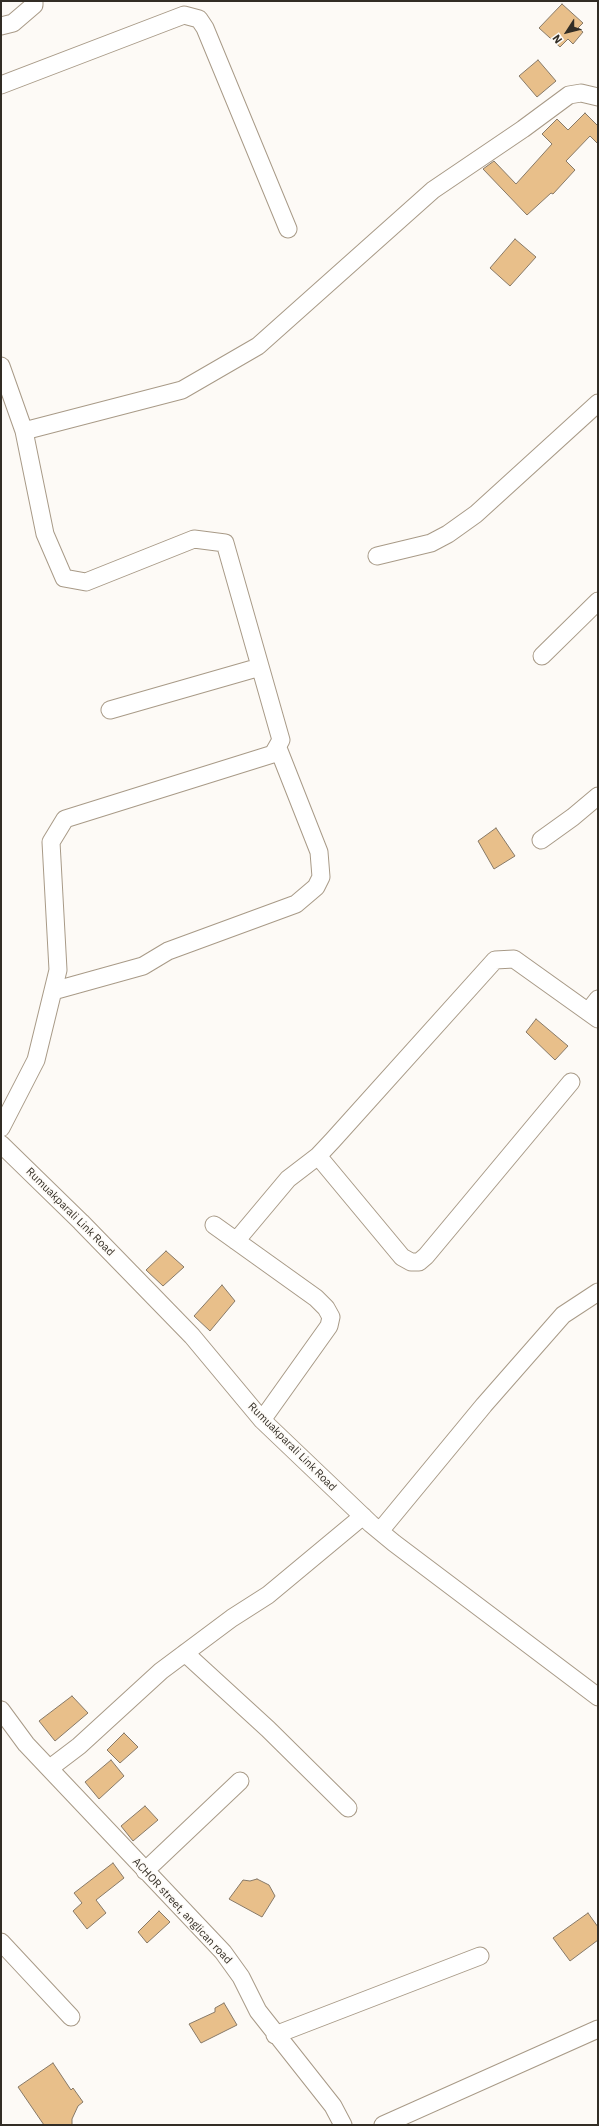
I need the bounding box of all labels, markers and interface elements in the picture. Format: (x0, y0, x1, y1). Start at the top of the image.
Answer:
north arrow (547, 12, 587, 52)
text: N (549, 32, 565, 46)
street label: Rumuakparali Link Road (23, 1165, 117, 1259)
street label: Rumuakparali Link Road (245, 1400, 339, 1494)
street label: ACHOR street, anglican road (129, 1855, 235, 1967)

